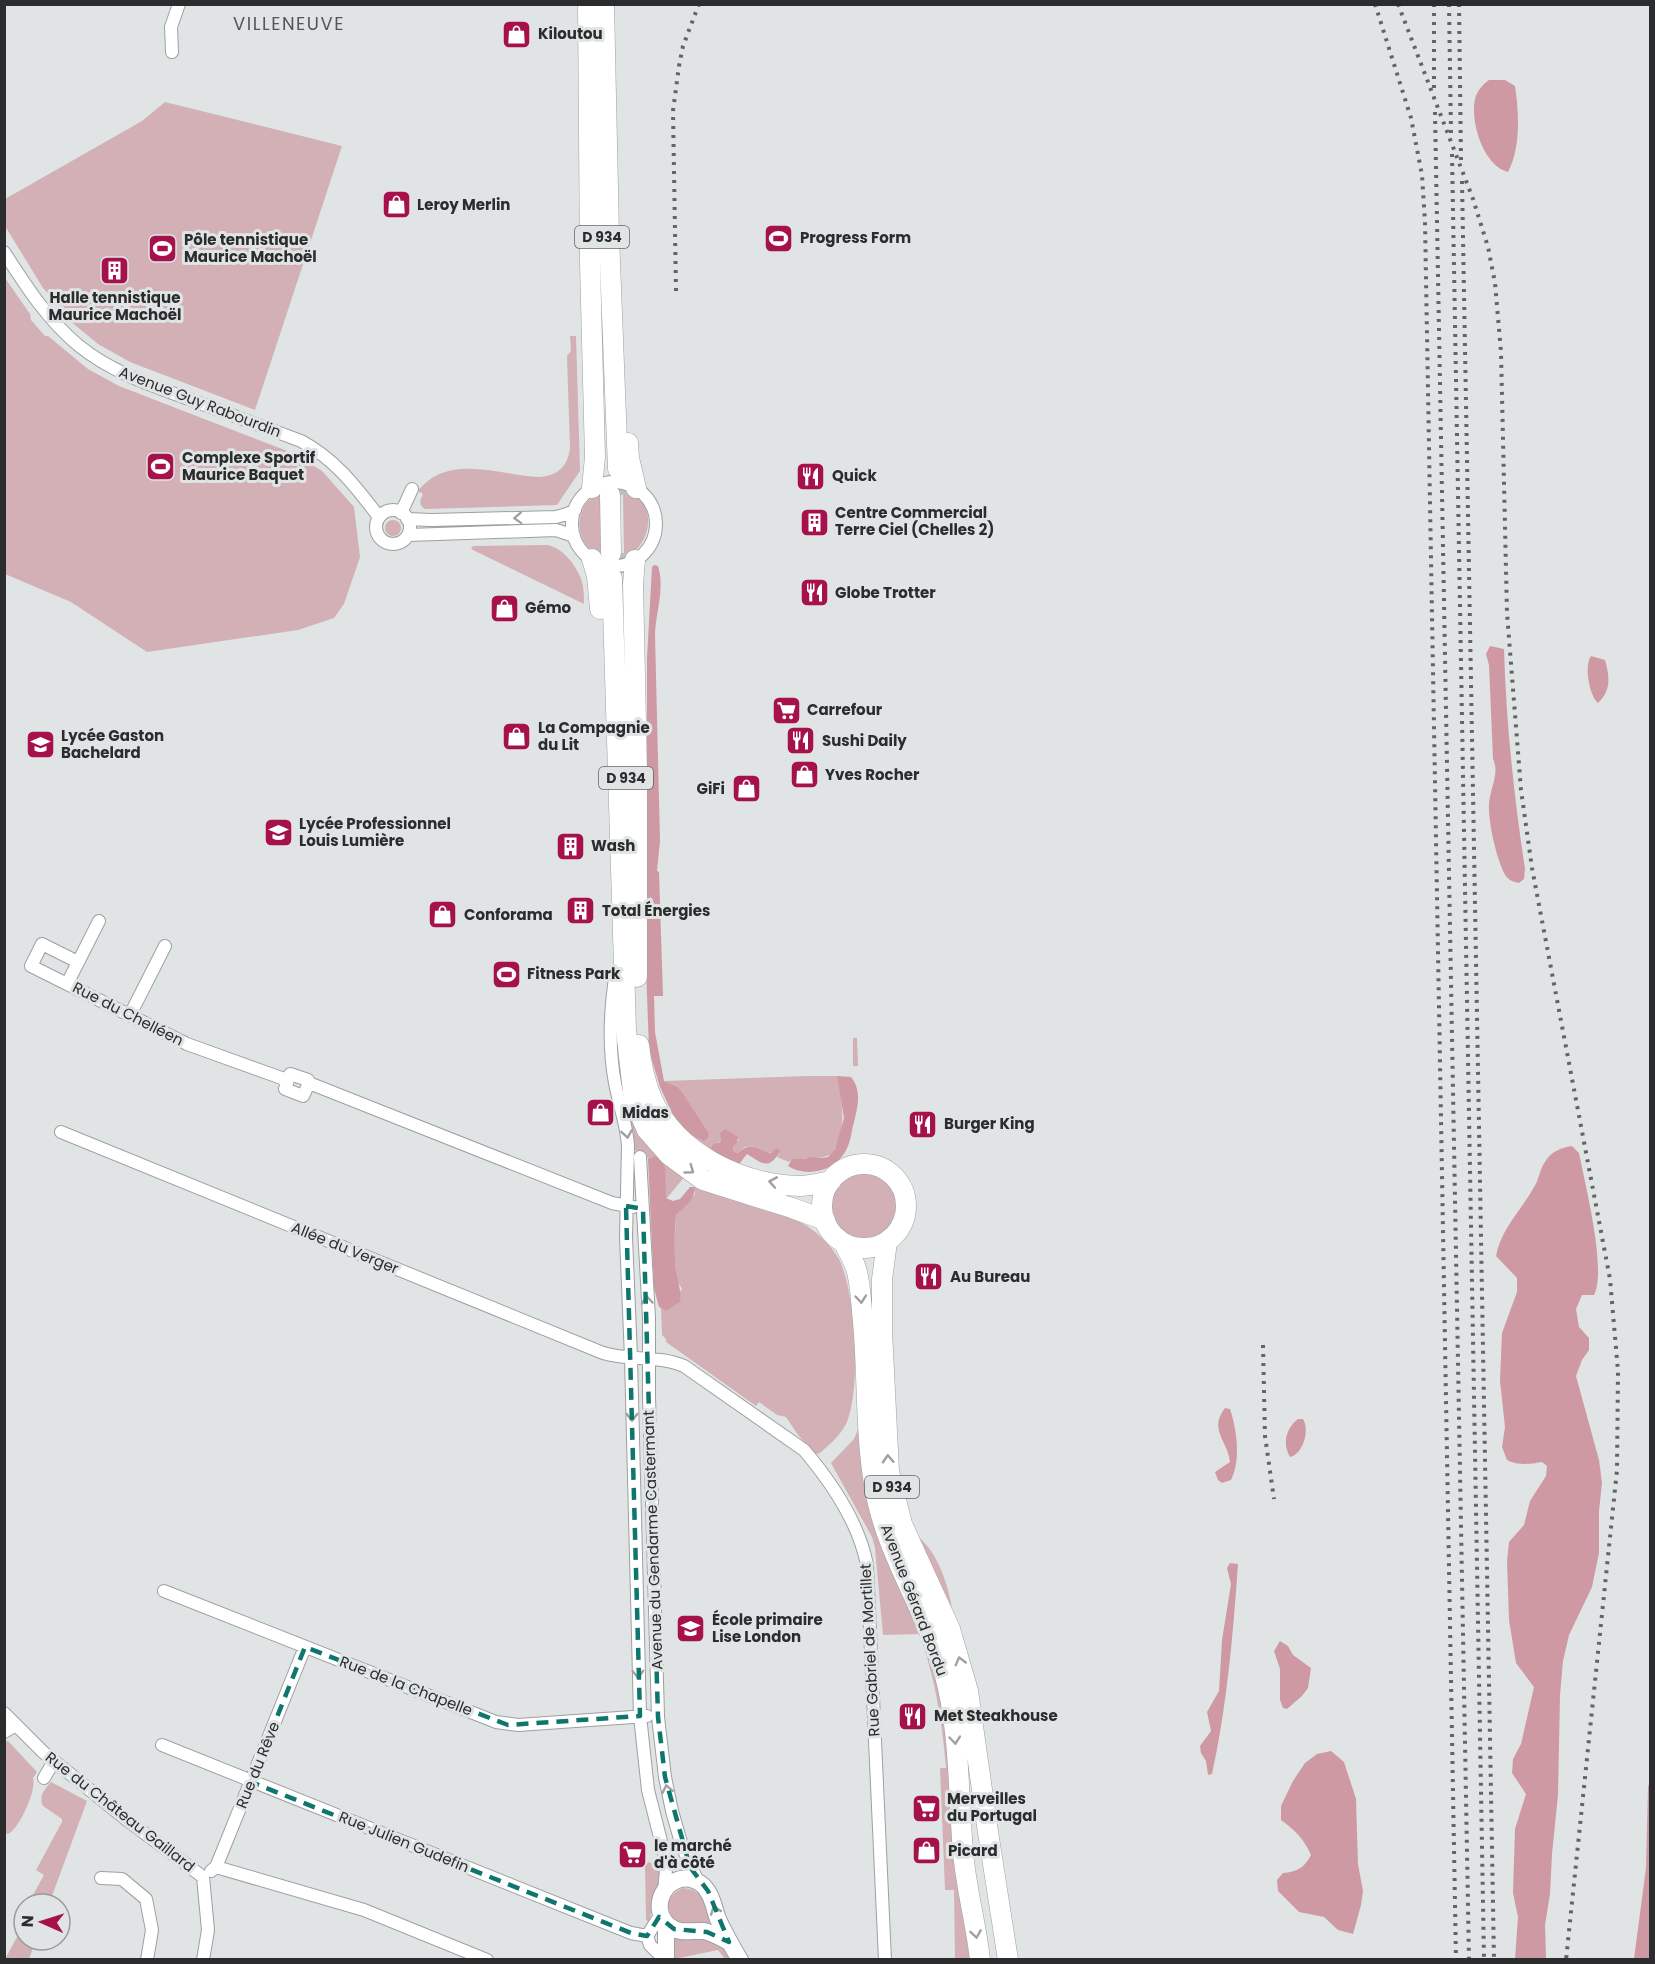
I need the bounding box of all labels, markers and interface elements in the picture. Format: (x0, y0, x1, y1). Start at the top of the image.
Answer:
district label: VILLENEUVE (233, 11, 345, 36)
shop icon: Kiloutou (501, 18, 533, 50)
place label: Kiloutou (538, 23, 603, 44)
shop icon: Leroy Merlin (380, 189, 412, 221)
place label: Leroy Merlin (417, 194, 510, 215)
sports icon: Progress Form (763, 222, 795, 254)
road number: D 934 (575, 226, 629, 248)
place label: Progress Form (800, 227, 911, 248)
place label: Pôle tennistique Maurice Machoël (184, 229, 317, 267)
sports icon: Pôle tennistique Maurice Machoël (147, 233, 179, 265)
building icon: Halle tennistique Maurice Machoël (99, 255, 131, 287)
place label: Halle tennistique Maurice Machoël (49, 287, 181, 325)
street label: Avenue Guy Rabourdin (116, 361, 284, 442)
place label: Complexe Sportif Maurice Baquet (182, 447, 316, 485)
sports icon: Complexe Sportif Maurice Baquet (145, 451, 177, 483)
restaurant icon: Quick (795, 460, 827, 492)
place label: Quick (832, 465, 877, 486)
place label: Centre Commercial Terre Ciel (Chelles 2) (835, 502, 994, 540)
building icon: Centre Commercial Terre Ciel (Chelles 2) (798, 506, 830, 538)
one-way arrow (513, 512, 522, 524)
restaurant icon: Globe Trotter (798, 577, 830, 609)
place label: Globe Trotter (835, 582, 936, 603)
shop icon: Gémo (488, 592, 520, 624)
place label: Gémo (525, 597, 572, 618)
supermarket icon: Carrefour (770, 694, 802, 726)
place label: Carrefour (807, 699, 883, 720)
place label: La Compagnie du Lit (538, 717, 650, 755)
shop icon: La Compagnie du Lit (501, 721, 533, 753)
place label: Lycée Gaston Bachelard (61, 725, 164, 763)
restaurant icon: Sushi Daily (785, 725, 817, 757)
school or university icon: Lycée Gaston Bachelard (24, 729, 56, 761)
place label: Sushi Daily (822, 730, 907, 751)
shop icon: Yves Rocher (788, 759, 820, 791)
place label: Yves Rocher (825, 764, 920, 785)
road number: D 934 (599, 767, 653, 789)
shop icon: GiFi (730, 773, 762, 805)
place label: GiFi (697, 778, 725, 799)
place label: Lycée Professionnel Louis Lumière (299, 813, 451, 851)
school or university icon: Lycée Professionnel Louis Lumière (262, 817, 294, 849)
building icon: Wash (554, 830, 586, 862)
place label: Wash (591, 835, 635, 856)
building icon: Total Énergies (565, 895, 597, 927)
shop icon: Conforama (427, 899, 459, 931)
place label: Total Énergies (602, 900, 710, 921)
place label: Conforama (464, 904, 553, 925)
sports icon: Fitness Park (490, 958, 522, 990)
place label: Fitness Park (527, 963, 621, 984)
street label: Rue du Chelléen (69, 977, 187, 1051)
shop icon: Midas (585, 1097, 617, 1129)
place label: Midas (622, 1102, 669, 1123)
restaurant icon: Burger King (907, 1108, 939, 1140)
place label: Burger King (944, 1113, 1035, 1134)
one-way arrow (620, 1129, 632, 1138)
one-way arrow (683, 1163, 694, 1174)
one-way arrow (769, 1176, 779, 1189)
street label: Allée du Verger (288, 1216, 402, 1279)
restaurant icon: Au Bureau (913, 1261, 945, 1293)
place label: Au Bureau (950, 1266, 1030, 1287)
one-way arrow (854, 1294, 867, 1303)
one-way arrow (641, 1296, 654, 1305)
street label: Avenue du Gendarme Castermant (637, 1410, 668, 1670)
one-way arrow (626, 1412, 638, 1421)
one-way arrow (882, 1454, 895, 1463)
road number: D 934 (865, 1476, 919, 1498)
street label: Avenue Gérard Bordu (876, 1521, 953, 1679)
street label: Rue Gabriel de Mortillet (854, 1563, 885, 1737)
place label: École primaire Lise London (712, 1609, 823, 1647)
school or university icon: École primaire Lise London (675, 1613, 707, 1645)
street label: Rue de la Chapelle (337, 1651, 476, 1721)
one-way arrow (955, 1656, 967, 1667)
one-way arrow (632, 1670, 645, 1679)
restaurant icon: Met Steakhouse (897, 1700, 929, 1732)
place label: Met Steakhouse (934, 1705, 1058, 1726)
street label: Rue du Rêve (231, 1718, 284, 1811)
one-way arrow (948, 1736, 961, 1745)
street label: Rue du Château Gaillard (41, 1747, 199, 1877)
one-way arrow (661, 1784, 674, 1794)
place label: Merveilles du Portugal (947, 1788, 1037, 1826)
supermarket icon: Merveilles du Portugal (910, 1792, 942, 1824)
street label: Rue Julien Gudefin (336, 1806, 472, 1877)
place label: le marché d'à côté (654, 1835, 732, 1873)
shop icon: Picard (911, 1835, 943, 1867)
supermarket icon: le marché d'à côté (617, 1839, 649, 1871)
place label: Picard (948, 1840, 998, 1861)
north arrow (12, 1892, 72, 1952)
one-way arrow (710, 1906, 723, 1916)
text: N (16, 1915, 39, 1928)
one-way arrow (969, 1929, 982, 1939)

